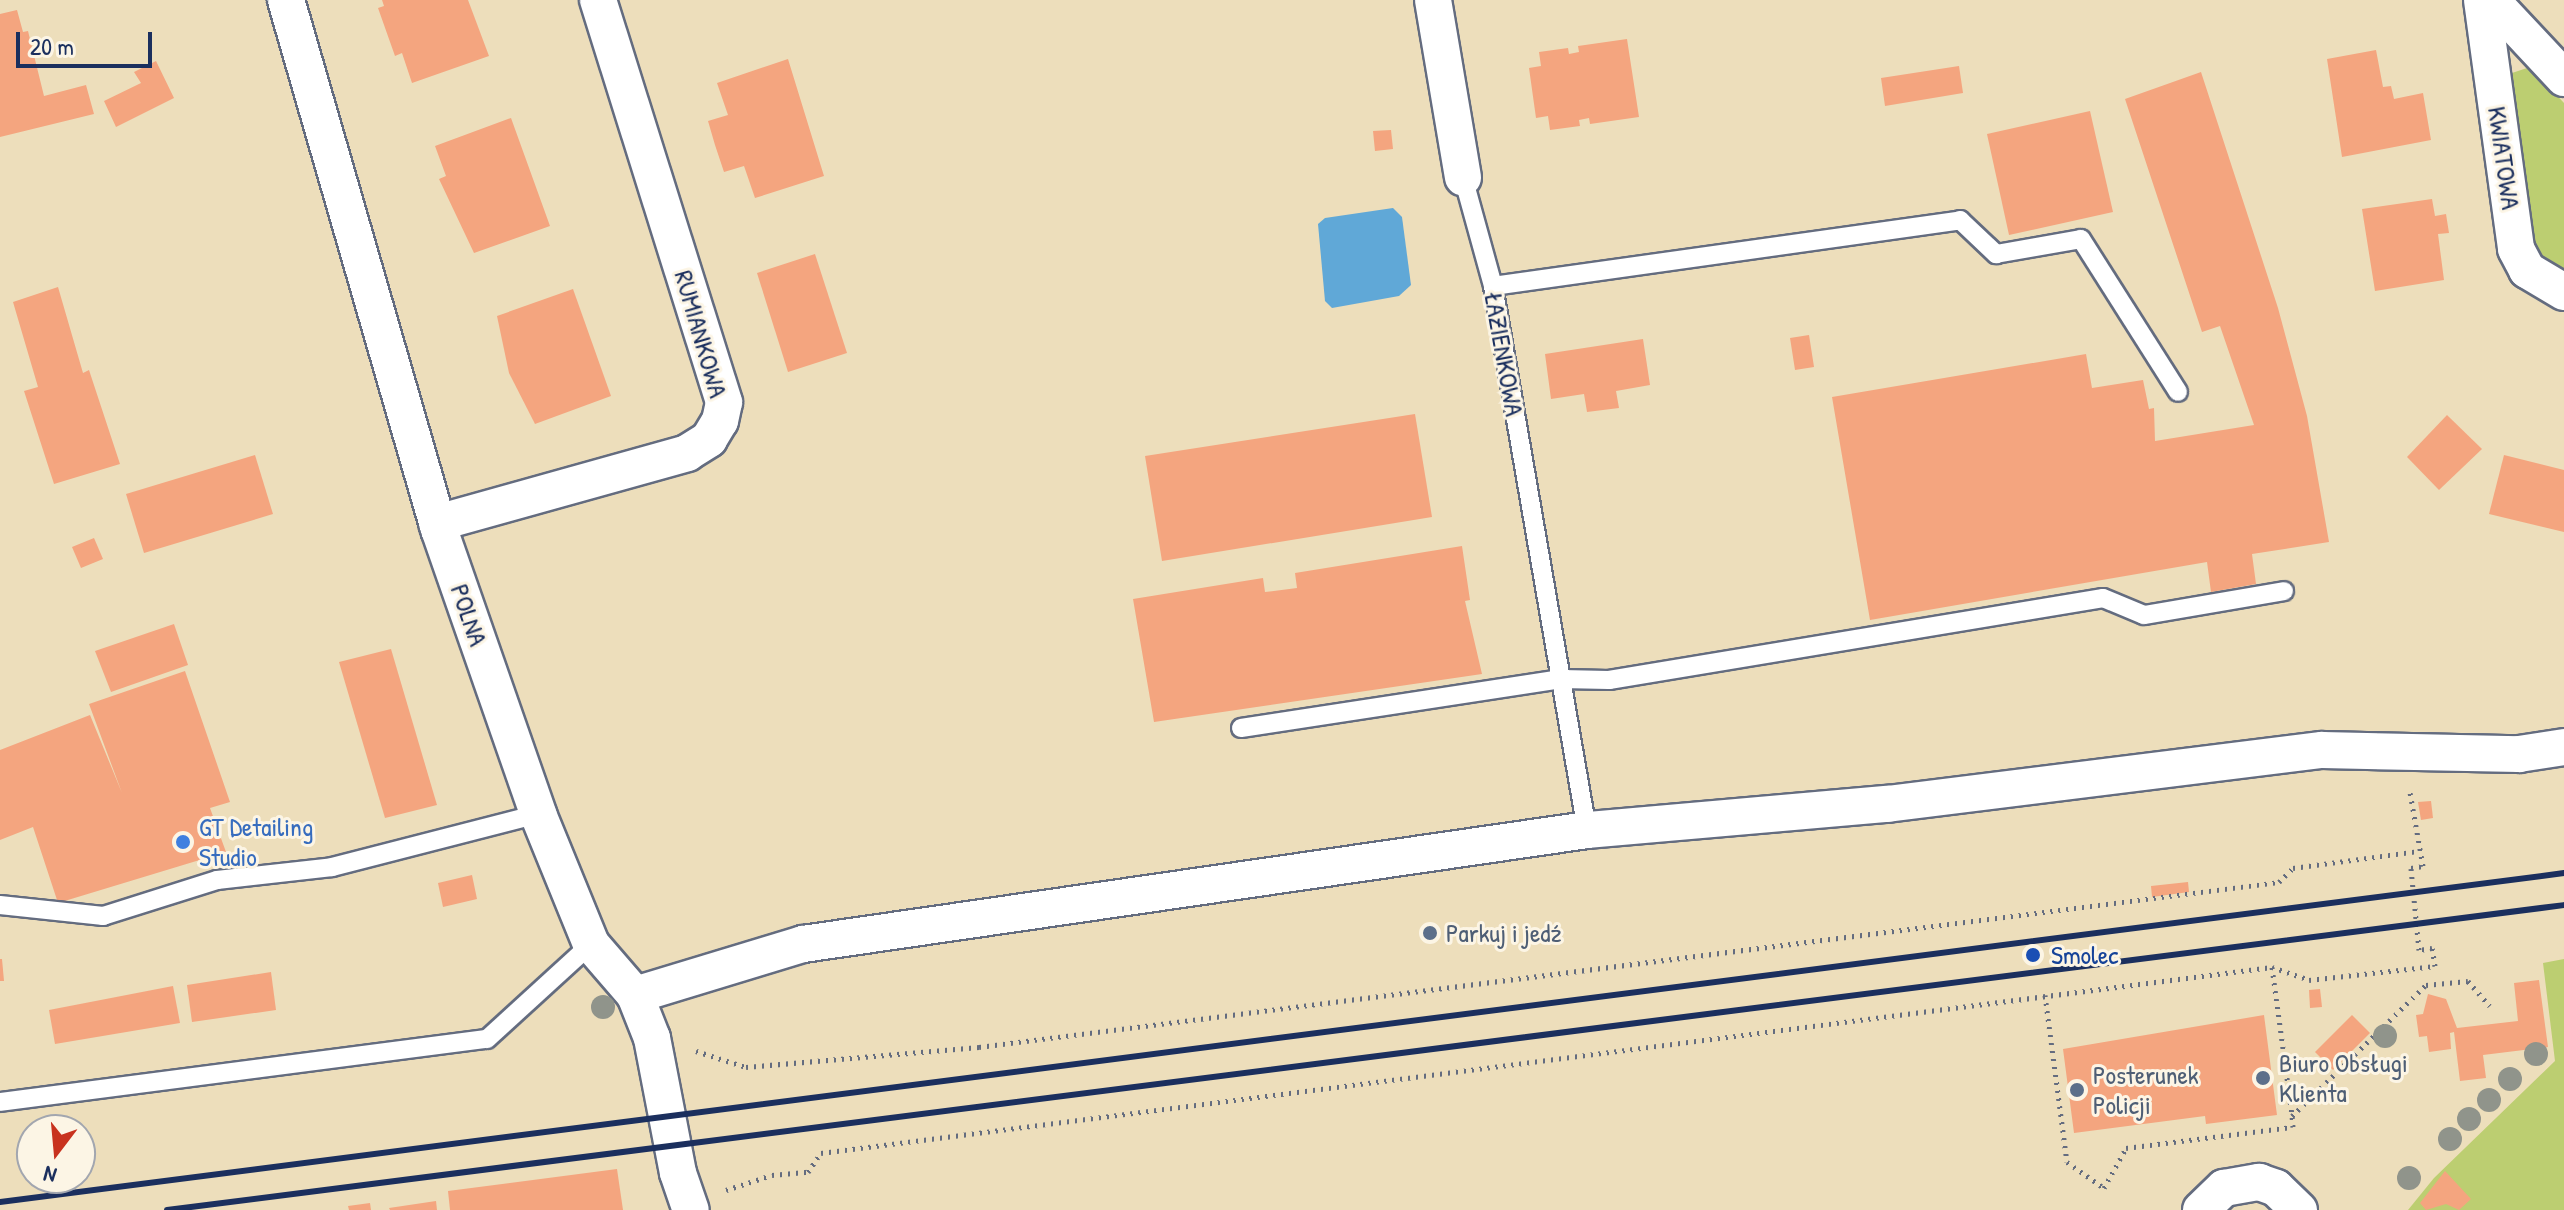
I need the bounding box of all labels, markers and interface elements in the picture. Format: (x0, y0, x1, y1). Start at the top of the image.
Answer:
scale bar (20, 16, 156, 66)
text: 20 m (30, 30, 74, 62)
street label: KWIATOWA (2481, 104, 2527, 212)
street label: RUMIANKOWA (668, 267, 734, 401)
street label: ŁAZIENKOWA (1478, 289, 1530, 419)
street label: POLNA (444, 580, 494, 650)
place label: GT Detailing Studio (199, 811, 313, 872)
marker: GT Detailing Studio (174, 833, 192, 851)
place label: Parkuj i jedź (1446, 917, 1562, 949)
marker: Parkuj i jedź (1421, 924, 1439, 942)
place label: Smolec (2051, 939, 2118, 971)
marker: Smolec (2022, 944, 2044, 966)
place label: Biuro Obsługi Klienta (2279, 1047, 2408, 1108)
place label: Posterunek Policji (2093, 1059, 2199, 1120)
marker: Biuro Obsługi Klienta (2254, 1069, 2272, 1087)
marker: Posterunek Policji (2068, 1081, 2086, 1099)
north arrow (16, 1114, 96, 1194)
text: N (40, 1159, 60, 1191)

